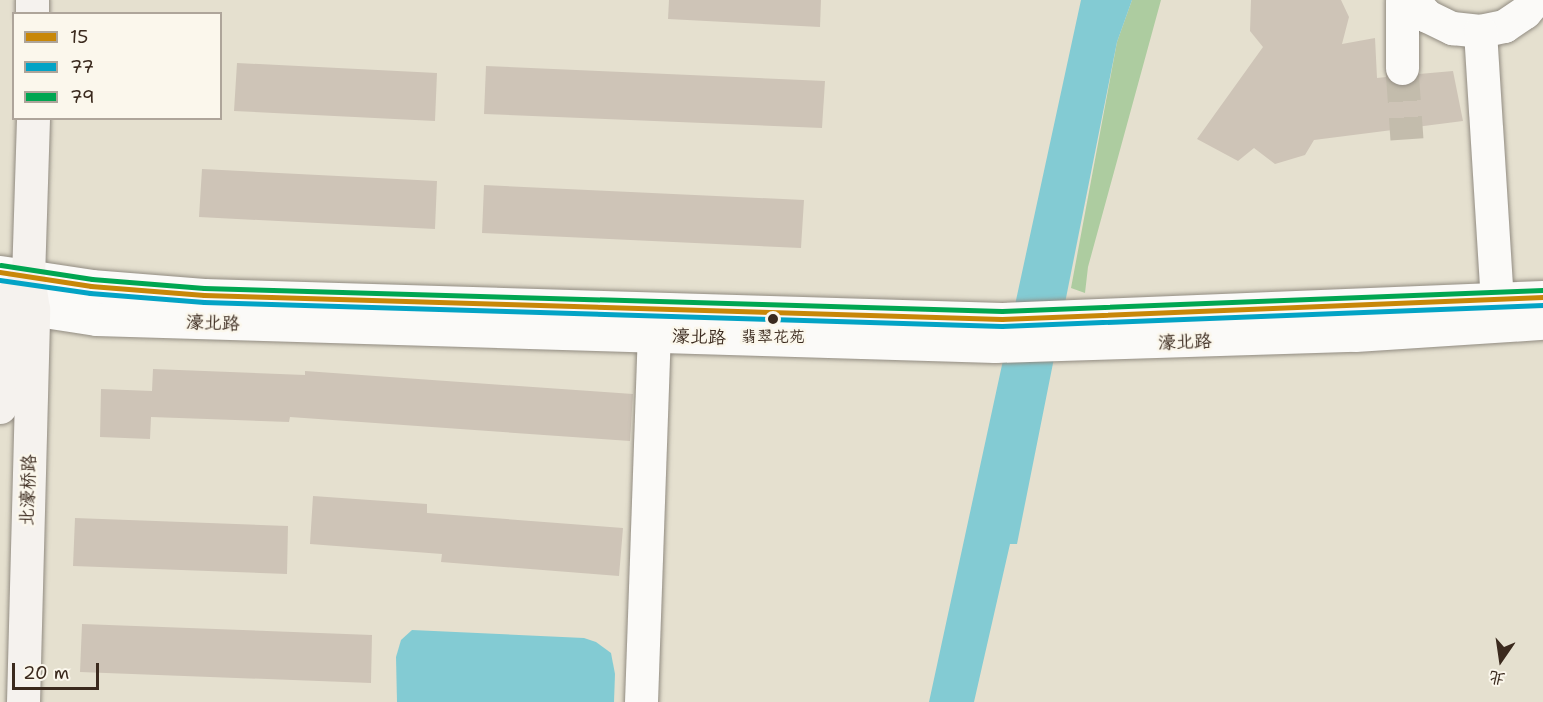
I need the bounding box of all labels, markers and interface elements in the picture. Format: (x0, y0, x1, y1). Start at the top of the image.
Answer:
legend (12, 12, 222, 120)
text: 15 (70, 25, 88, 49)
text: 77 (70, 55, 94, 79)
text: 79 (70, 85, 95, 109)
street label: 濠北路 (186, 311, 240, 335)
marker: 翡翠花苑 (767, 313, 779, 325)
street label: 濠北路 (672, 325, 726, 349)
place label: 翡翠花苑 (741, 327, 805, 347)
street label: 濠北路 (1158, 330, 1212, 354)
street label: 北濠桥路 (16, 454, 40, 526)
north arrow (1471, 630, 1531, 690)
scale bar (15, 651, 102, 689)
text: 20 m (23, 661, 69, 685)
text: 北 (1487, 666, 1507, 690)

